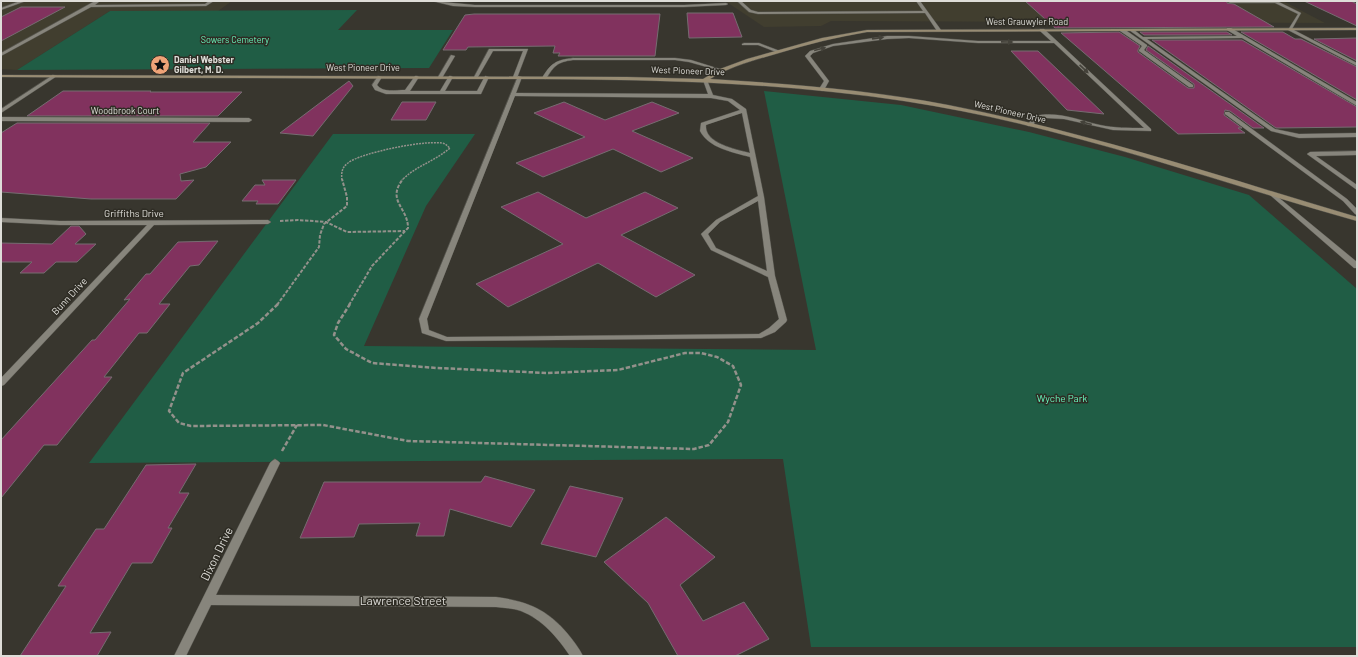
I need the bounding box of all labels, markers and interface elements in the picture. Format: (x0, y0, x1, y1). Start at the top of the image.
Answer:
street label: West Grauwyler Road (986, 16, 1068, 27)
park label: Sowers Cemetery (201, 34, 269, 45)
one-way arrow (872, 35, 884, 41)
one-way arrow (1001, 38, 1013, 45)
one-way arrow (814, 45, 826, 51)
place icon: Daniel Webster Gilbert, M. D. (149, 54, 171, 76)
place label: Daniel Webster Gilbert, M. D. (174, 54, 235, 75)
street label: West Pioneer Drive (326, 62, 400, 73)
street label: West Pioneer Drive (651, 64, 725, 77)
one-way arrow (1079, 64, 1089, 74)
street label: West Pioneer Drive (973, 98, 1047, 125)
street label: Woodbrook Court (91, 105, 159, 116)
one-way arrow (1080, 120, 1092, 126)
street label: Griffiths Drive (104, 207, 164, 219)
street label: Bunn Drive (49, 275, 89, 317)
park label: Wyche Park (1037, 392, 1087, 404)
street label: Dixon Drive (197, 524, 235, 583)
street label: Lawrence Street (360, 593, 446, 607)

